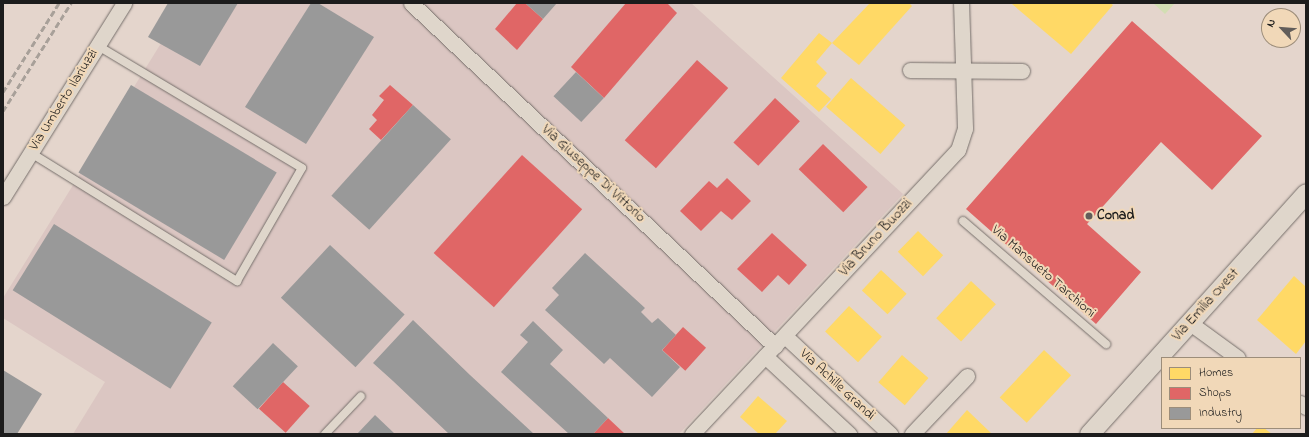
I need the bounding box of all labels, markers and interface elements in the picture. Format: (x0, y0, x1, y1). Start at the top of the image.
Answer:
north arrow (1261, 8, 1301, 48)
text: N (1262, 16, 1280, 30)
street label: Via Umberto Ilariuzzi (26, 46, 102, 154)
street label: Via Giuseppe Di Vittorio (538, 122, 648, 226)
street label: Via Bruno Buozzi (836, 196, 916, 280)
place label: Conad (1097, 208, 1134, 224)
marker: Conad (1084, 211, 1094, 221)
street label: Via Mansueto Tarchioni (987, 222, 1099, 322)
street label: Via Emilia Ovest (1169, 265, 1243, 345)
street label: Via Achille Grandi (796, 346, 878, 424)
legend (1161, 357, 1301, 429)
text: Homes (1199, 364, 1233, 382)
text: Shops (1199, 384, 1231, 402)
text: Industry (1199, 404, 1242, 422)

